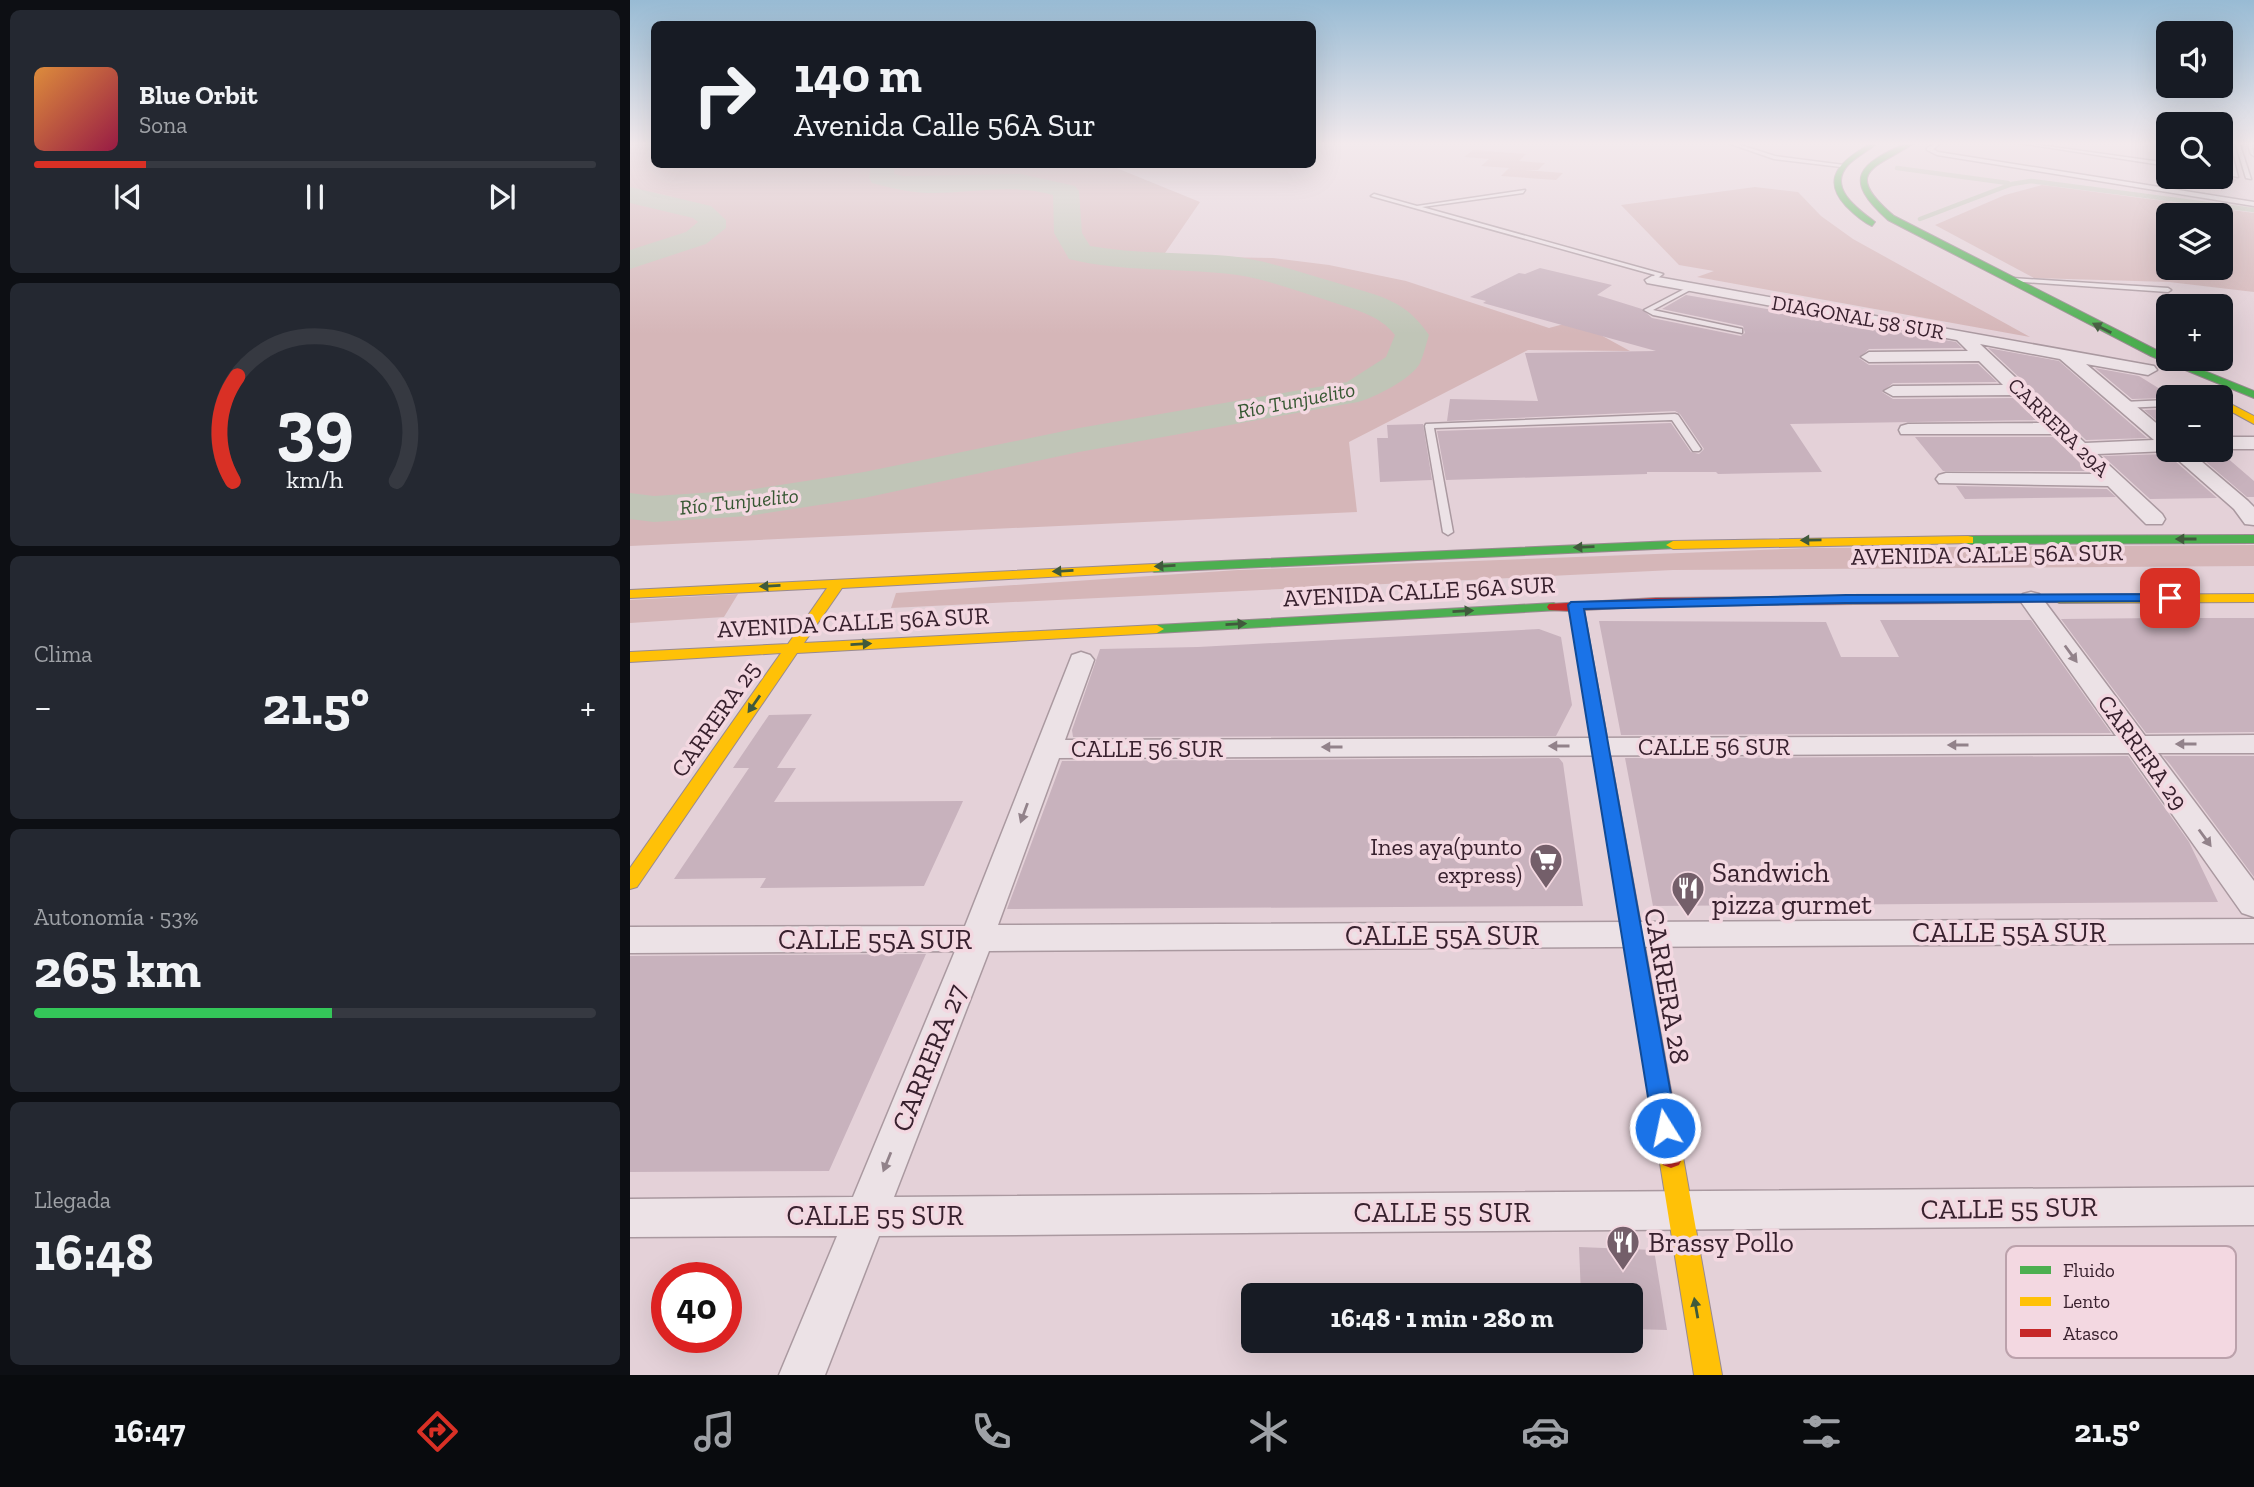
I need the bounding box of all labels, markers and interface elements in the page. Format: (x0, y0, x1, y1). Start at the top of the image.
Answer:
map controls (2156, 21, 2233, 462)
button: sound (2156, 21, 2233, 98)
text: 140 m (794, 46, 922, 105)
icon: right (679, 49, 770, 140)
text: Blue Orbit (139, 79, 258, 111)
text: Avenida Calle 56A Sur (794, 106, 1096, 144)
text: Sona (139, 111, 187, 139)
button: search (2156, 112, 2233, 189)
icon: previous (109, 178, 147, 216)
icon: pause (296, 178, 334, 216)
icon: next (483, 178, 521, 216)
button: layers (2156, 203, 2233, 280)
street label: DIAGONAL 58 SUR (1770, 290, 1946, 344)
button: + (2156, 294, 2233, 371)
one-way arrow (2092, 322, 2112, 333)
street label: CARRERA 29A (2003, 372, 2115, 482)
water label: Río Tunjuelito (1235, 376, 1357, 424)
text: 39 (276, 382, 354, 470)
button: − (2156, 385, 2233, 462)
text: km/h (286, 463, 344, 493)
water label: Río Tunjuelito (678, 482, 800, 520)
one-way arrow (2175, 533, 2197, 545)
one-way arrow (1800, 535, 1822, 546)
street label: AVENIDA CALLE 56A SUR (1851, 537, 2124, 571)
one-way arrow (1573, 541, 1595, 553)
one-way arrow (1154, 560, 1176, 571)
one-way arrow (1052, 566, 1074, 577)
pin (2140, 568, 2200, 628)
street label: AVENIDA CALLE 56A SUR (1282, 569, 1556, 613)
icon: arrive (2151, 579, 2189, 617)
one-way arrow (758, 581, 780, 592)
street label: AVENIDA CALLE 56A SUR (716, 600, 990, 644)
one-way arrow (1452, 606, 1474, 617)
one-way arrow (1225, 618, 1247, 629)
one-way arrow (850, 638, 872, 649)
text: Clima (34, 640, 92, 668)
one-way arrow (2064, 645, 2078, 663)
street label: CARRERA 25 (665, 656, 765, 782)
text: 21.5° (262, 675, 369, 737)
text: − (34, 684, 52, 730)
text: + (580, 684, 596, 730)
street label: CARRERA 29 (2092, 689, 2194, 815)
one-way arrow (747, 695, 761, 713)
street label: CALLE 56 SUR (1638, 732, 1790, 761)
street label: CALLE 56 SUR (1071, 734, 1223, 763)
one-way arrow (2175, 738, 2197, 750)
one-way arrow (1947, 739, 1969, 751)
one-way arrow (1548, 740, 1570, 752)
one-way arrow (1321, 741, 1343, 753)
one-way arrow (1018, 802, 1029, 823)
one-way arrow (2198, 829, 2212, 847)
place label: Ines aya(punto express) (1370, 832, 1522, 889)
supermarket icon: Ines aya(punto express) (1527, 841, 1565, 890)
place label: Sandwich pizza gurmet (1712, 856, 1872, 921)
restaurant icon: Sandwich pizza gurmet (1669, 869, 1707, 918)
text: Autonomía · 53% (34, 903, 198, 931)
street label: CARRERA 28 (1637, 906, 1697, 1066)
street label: CALLE 55A SUR (1912, 916, 2106, 949)
street label: CALLE 55A SUR (1345, 919, 1539, 952)
street label: CALLE 55A SUR (778, 923, 972, 956)
text: 265 km (34, 938, 201, 1000)
street label: CARRERA 27 (885, 980, 973, 1136)
position arrow (1628, 1091, 1702, 1165)
one-way arrow (882, 1151, 893, 1172)
text: Llegada (34, 1186, 111, 1214)
street label: CALLE 55 SUR (1920, 1190, 2098, 1226)
street label: CALLE 55 SUR (1354, 1196, 1530, 1229)
street label: CALLE 55 SUR (787, 1199, 963, 1232)
text: 16:48 (34, 1221, 153, 1283)
restaurant icon: Brassy Pollo (1604, 1223, 1642, 1272)
place label: Brassy Pollo (1648, 1226, 1794, 1259)
legend (2006, 1246, 2236, 1358)
text: Fluido (2063, 1259, 2115, 1282)
speed limit sign: 40 (651, 1262, 742, 1353)
text: Lento (2063, 1290, 2110, 1313)
one-way arrow (1690, 1297, 1701, 1319)
text: 16:48 · 1 min · 280 m (1330, 1302, 1554, 1334)
text: Atasco (2063, 1322, 2118, 1345)
icon: directions (413, 1407, 462, 1456)
icon: music (690, 1407, 739, 1456)
icon: phone (967, 1407, 1016, 1456)
icon: climate (1244, 1407, 1293, 1456)
icon: car (1521, 1407, 1570, 1456)
icon: filters (1797, 1407, 1846, 1456)
text: 16:47 (114, 1412, 185, 1450)
text: 21.5° (2074, 1412, 2140, 1450)

